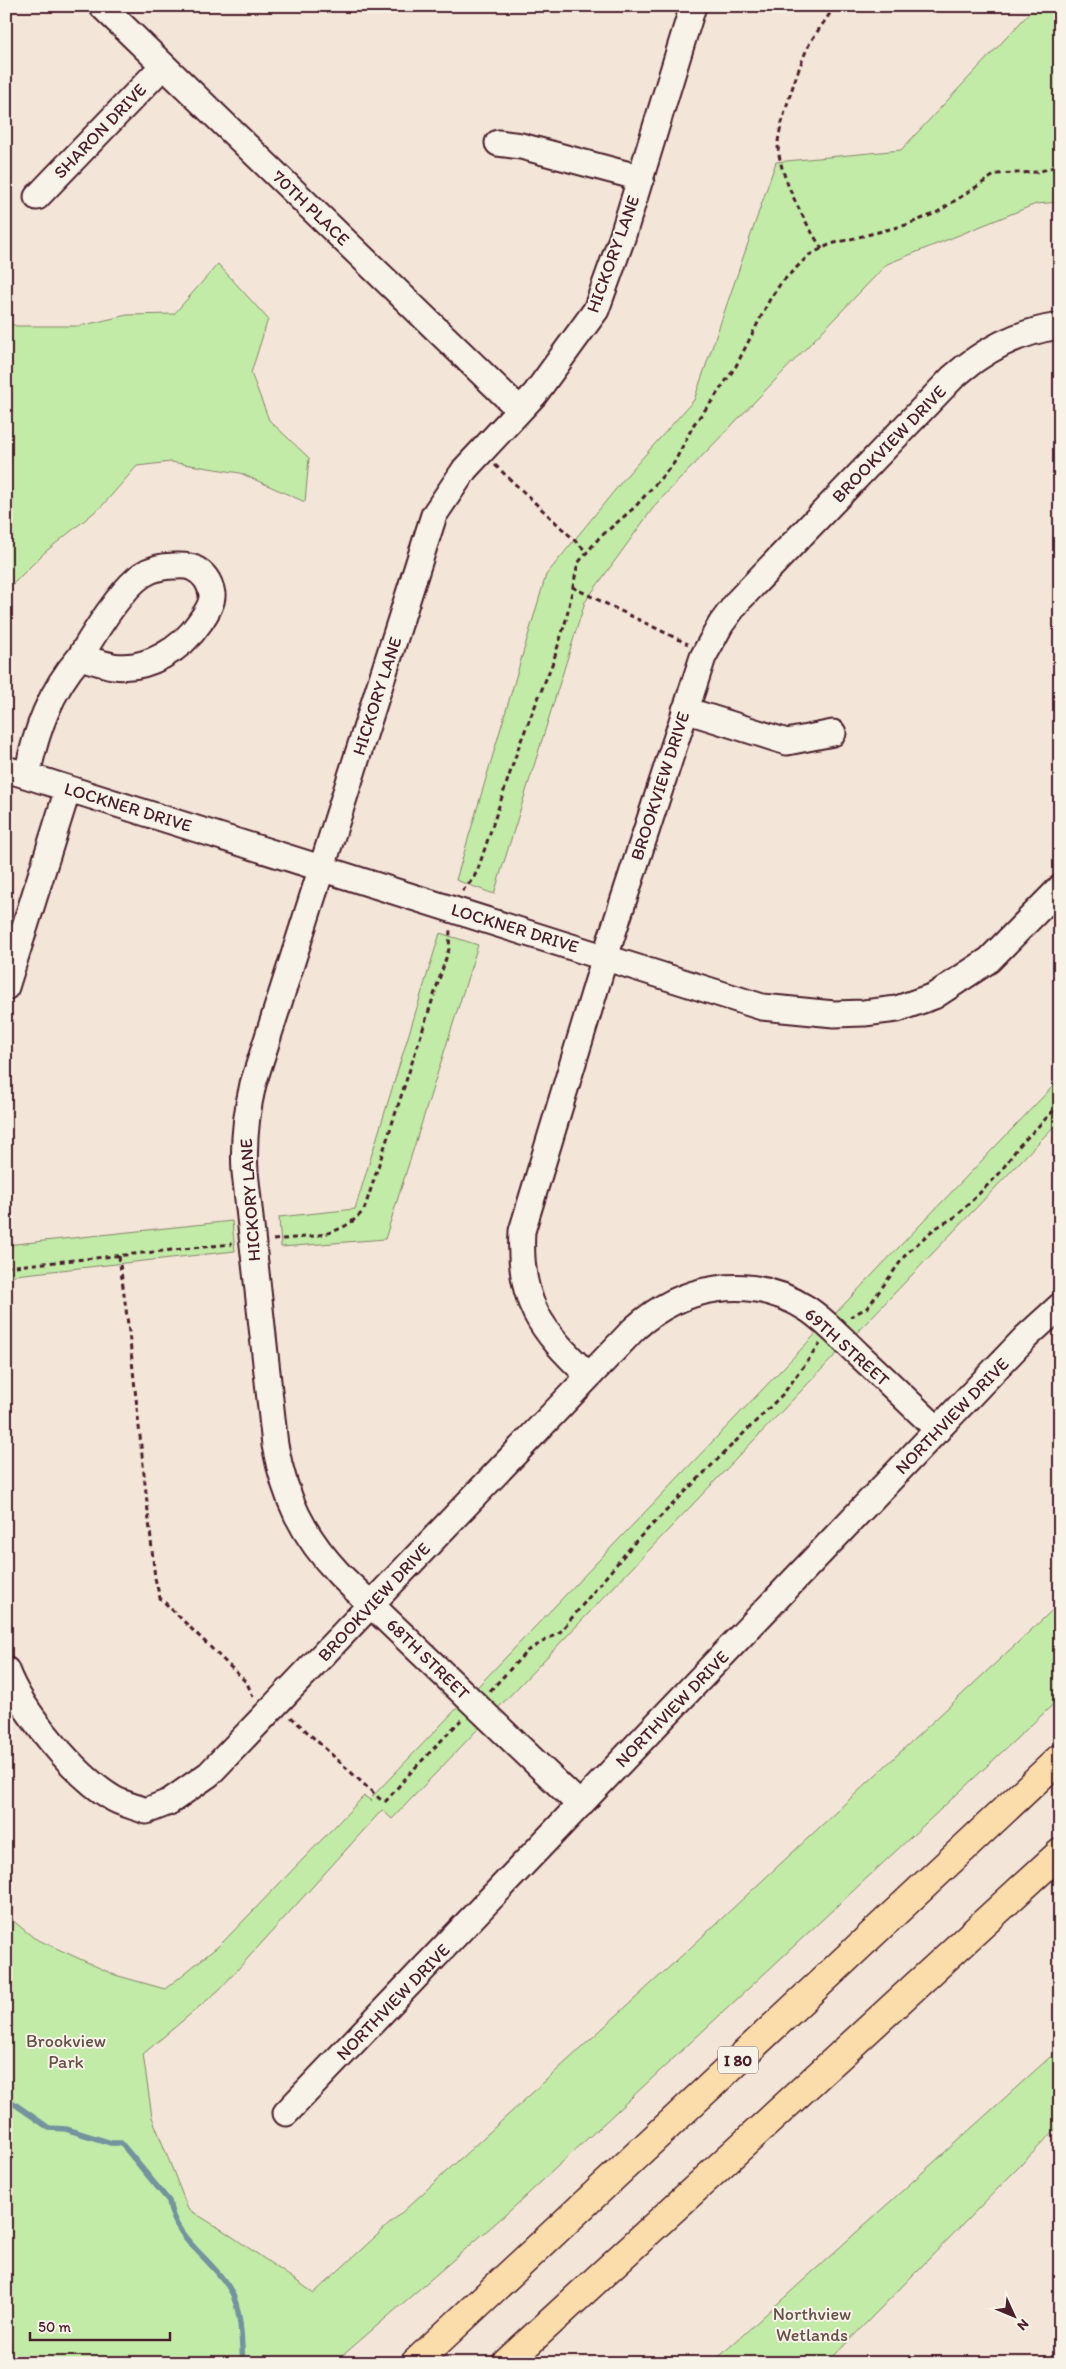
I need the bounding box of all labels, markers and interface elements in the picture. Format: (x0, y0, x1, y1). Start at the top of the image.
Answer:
street label: SHARON DRIVE (49, 79, 151, 183)
street label: 70TH PLACE (268, 166, 354, 250)
street label: HICKORY LANE (582, 192, 644, 316)
street label: BROOKVIEW DRIVE (827, 381, 951, 507)
street label: HICKORY LANE (348, 634, 407, 758)
street label: BROOKVIEW DRIVE (626, 709, 694, 863)
street label: LOCKNER DRIVE (61, 777, 195, 837)
street label: LOCKNER DRIVE (448, 898, 582, 958)
street label: HICKORY LANE (235, 1138, 265, 1262)
street label: 69TH STREET (800, 1303, 894, 1391)
street label: NORTHVIEW DRIVE (891, 1353, 1013, 1479)
street label: BROOKVIEW DRIVE (313, 1538, 435, 1666)
street label: 68TH STREET (382, 1614, 474, 1704)
street label: NORTHVIEW DRIVE (611, 1646, 733, 1772)
street label: NORTHVIEW DRIVE (332, 1939, 454, 2065)
park label: Brookview Park (26, 2030, 106, 2073)
road number: I 80 (718, 2046, 758, 2074)
north arrow (988, 2292, 1038, 2342)
park label: Northview Wetlands (773, 2303, 851, 2346)
scale bar (30, 2309, 170, 2341)
text: N (1014, 2315, 1032, 2334)
text: 50 m (38, 2318, 71, 2336)

